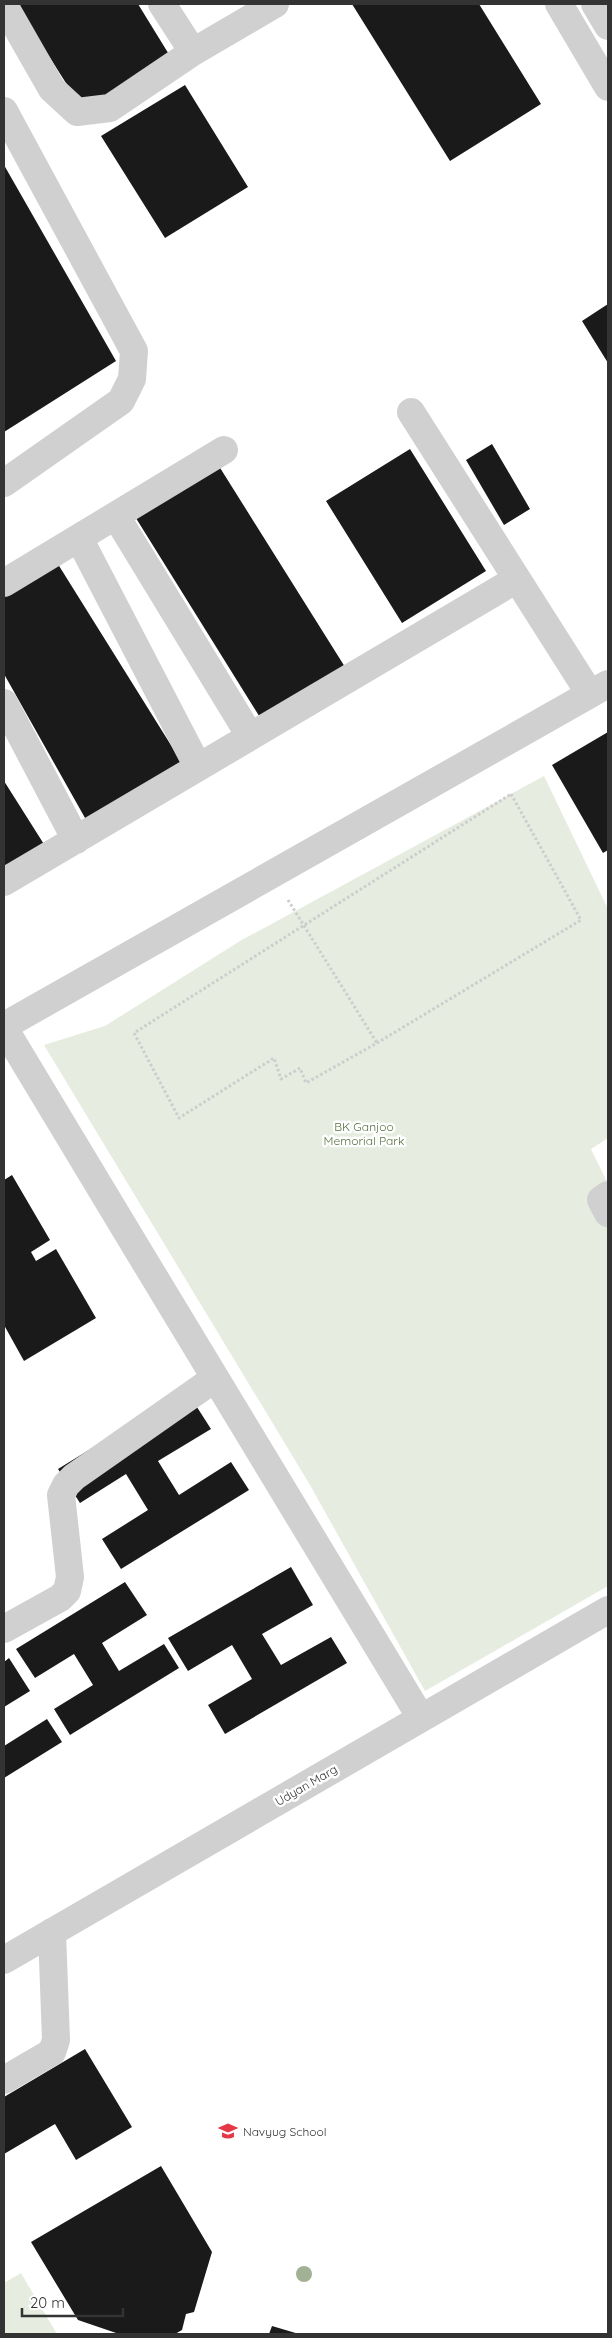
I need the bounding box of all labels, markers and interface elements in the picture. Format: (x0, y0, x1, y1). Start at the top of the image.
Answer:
park label: BK Ganjoo Memorial Park (324, 1119, 404, 1148)
street label: Udyan Marg (272, 1761, 340, 1809)
school or university icon: Navyug School (217, 2120, 239, 2142)
place label: Navyug School (243, 2124, 327, 2139)
scale bar (22, 2286, 124, 2318)
text: 20 m (30, 2293, 65, 2312)

